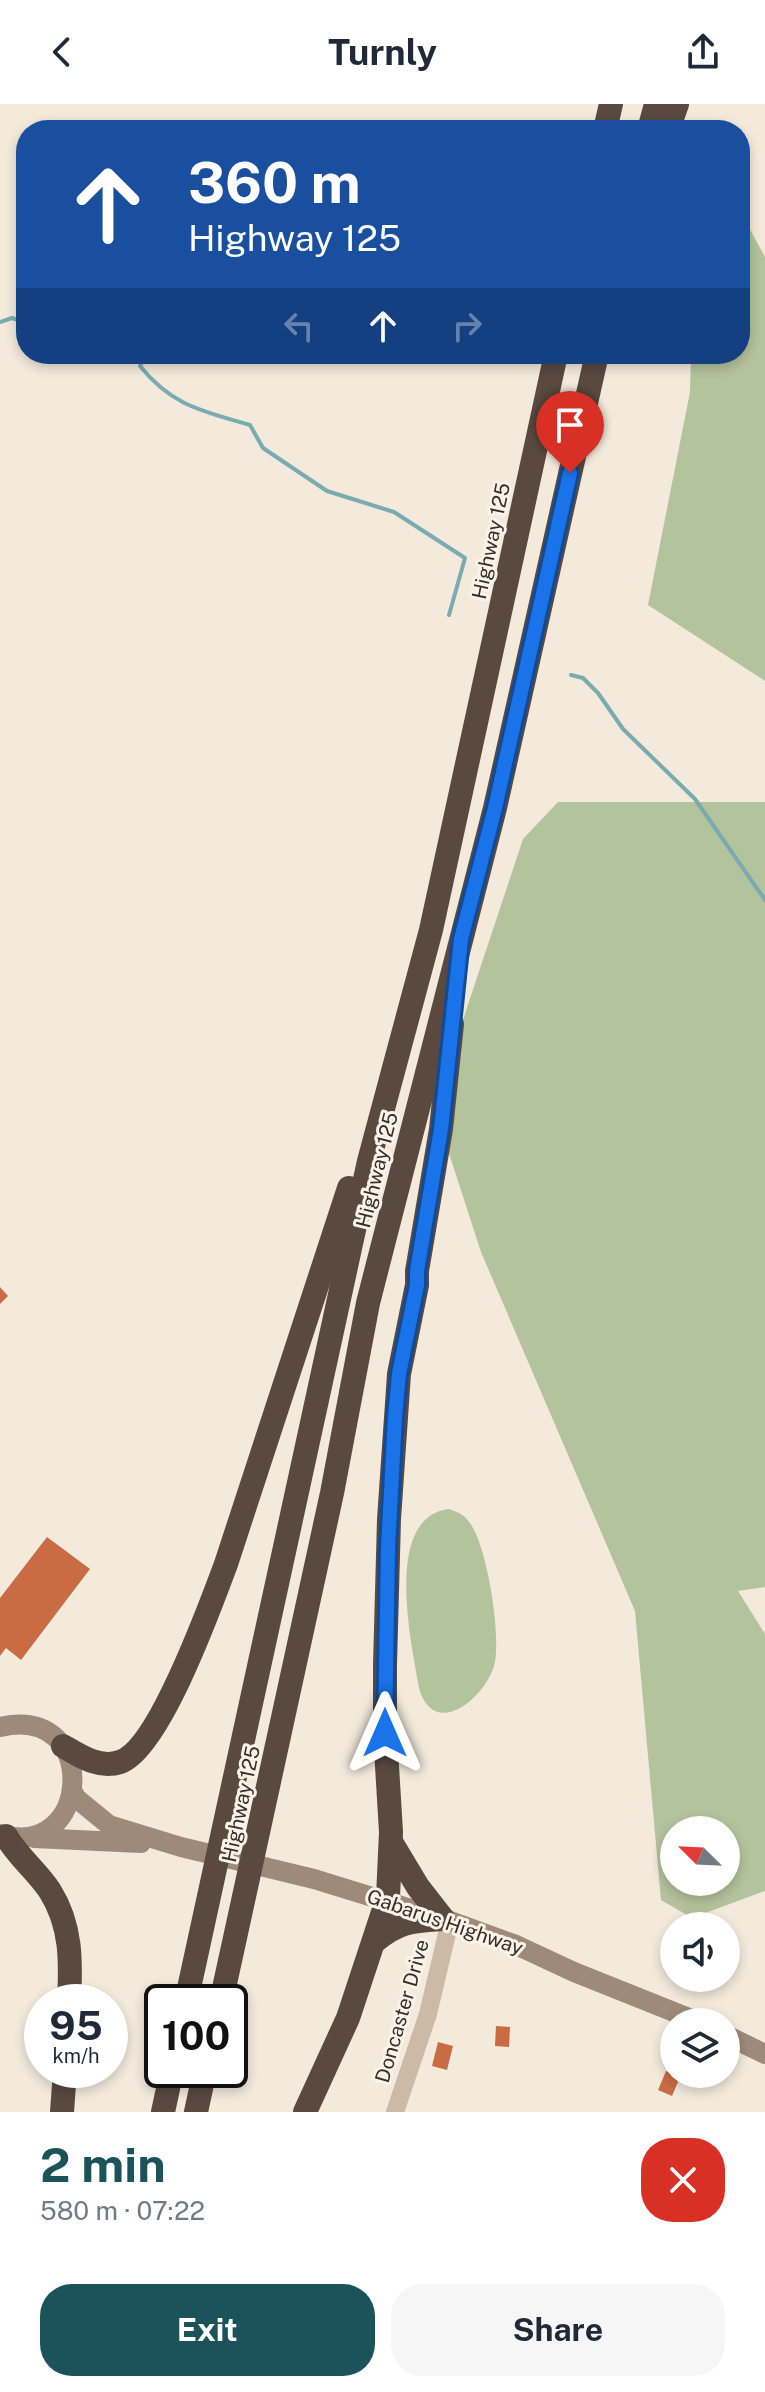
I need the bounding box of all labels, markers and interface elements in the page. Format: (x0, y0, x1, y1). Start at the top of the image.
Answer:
icon: back (40, 30, 84, 74)
icon: share (681, 30, 725, 74)
text: Turnly (328, 31, 437, 73)
text: 360 m (188, 150, 361, 216)
icon: ahead (56, 152, 160, 256)
text: Highway 125 (188, 217, 401, 259)
icon: left (277, 304, 321, 348)
icon: ahead (361, 304, 405, 348)
icon: right (445, 304, 489, 348)
pin (536, 391, 604, 473)
icon: arrive (548, 403, 592, 447)
street label: Highway 125 (467, 481, 515, 601)
street label: Highway 125 (351, 1110, 403, 1230)
position arrow (343, 1691, 427, 1775)
street label: Highway 125 (217, 1744, 265, 1864)
north arrow (660, 1816, 740, 1896)
map controls (660, 1816, 740, 2088)
street label: Gabarus Highway (364, 1884, 527, 1960)
button: sound (660, 1912, 740, 1992)
street label: Doncaster Drive (370, 1937, 434, 2085)
speed limit sign: 100 (144, 1984, 248, 2088)
text: 95 (49, 2002, 103, 2049)
button: layers (660, 2008, 740, 2088)
text: km/h (52, 2044, 100, 2068)
text: 2 min (40, 2136, 166, 2193)
button: close (641, 2138, 725, 2222)
text: 580 m · 07:22 (40, 2195, 205, 2226)
button: Exit (40, 2284, 375, 2376)
button: Share (391, 2284, 725, 2376)

